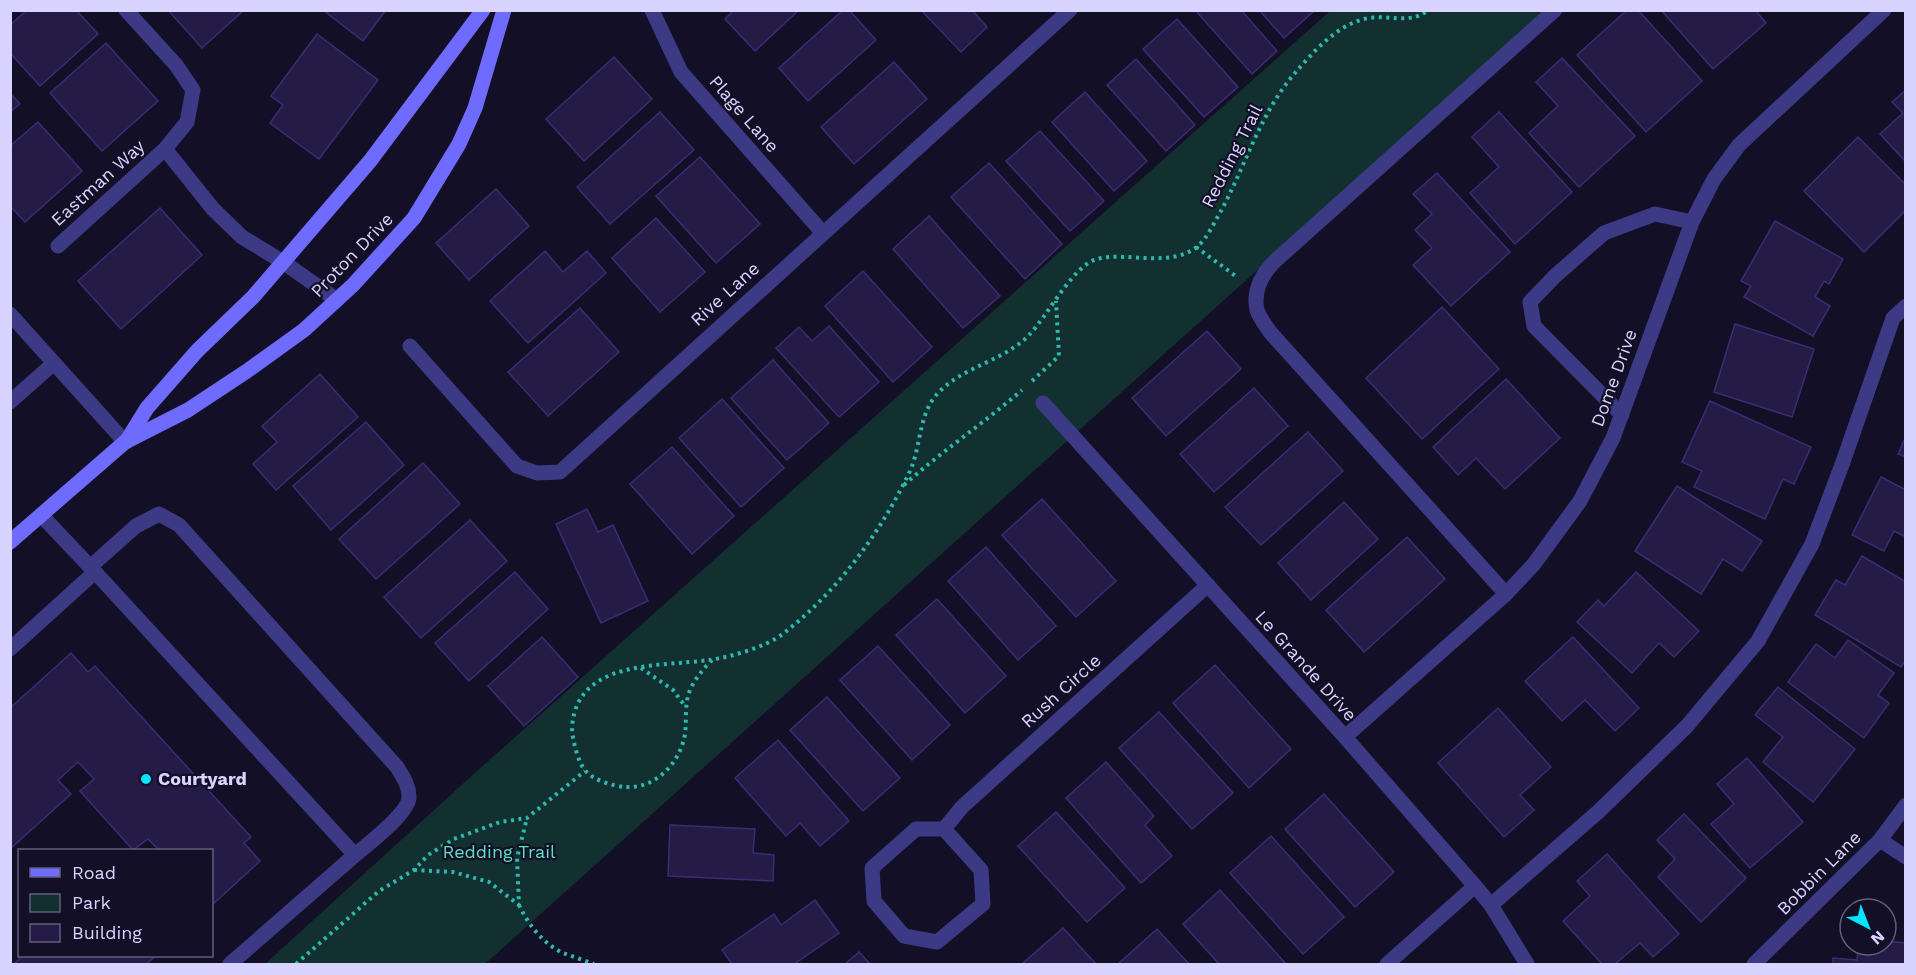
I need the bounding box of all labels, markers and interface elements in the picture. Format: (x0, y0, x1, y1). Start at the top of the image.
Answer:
street label: Plage Lane (705, 71, 784, 157)
street label: Redding Trail (1197, 100, 1267, 211)
street label: Eastman Way (47, 135, 149, 230)
street label: Proton Drive (306, 208, 397, 301)
street label: Rive Lane (686, 257, 763, 330)
street label: Dome Drive (1586, 326, 1641, 429)
street label: Le Grande Drive (1251, 606, 1361, 725)
street label: Rush Circle (1017, 649, 1105, 732)
place label: Courtyard (158, 768, 247, 789)
marker: Courtyard (139, 772, 153, 786)
street label: Bobbin Lane (1772, 826, 1865, 919)
park label: Redding Trail (443, 841, 556, 862)
legend (18, 849, 213, 957)
text: Road (72, 862, 116, 883)
text: Park (72, 892, 111, 913)
north arrow (1838, 897, 1898, 957)
text: Building (72, 922, 142, 943)
text: N (1867, 927, 1888, 949)

